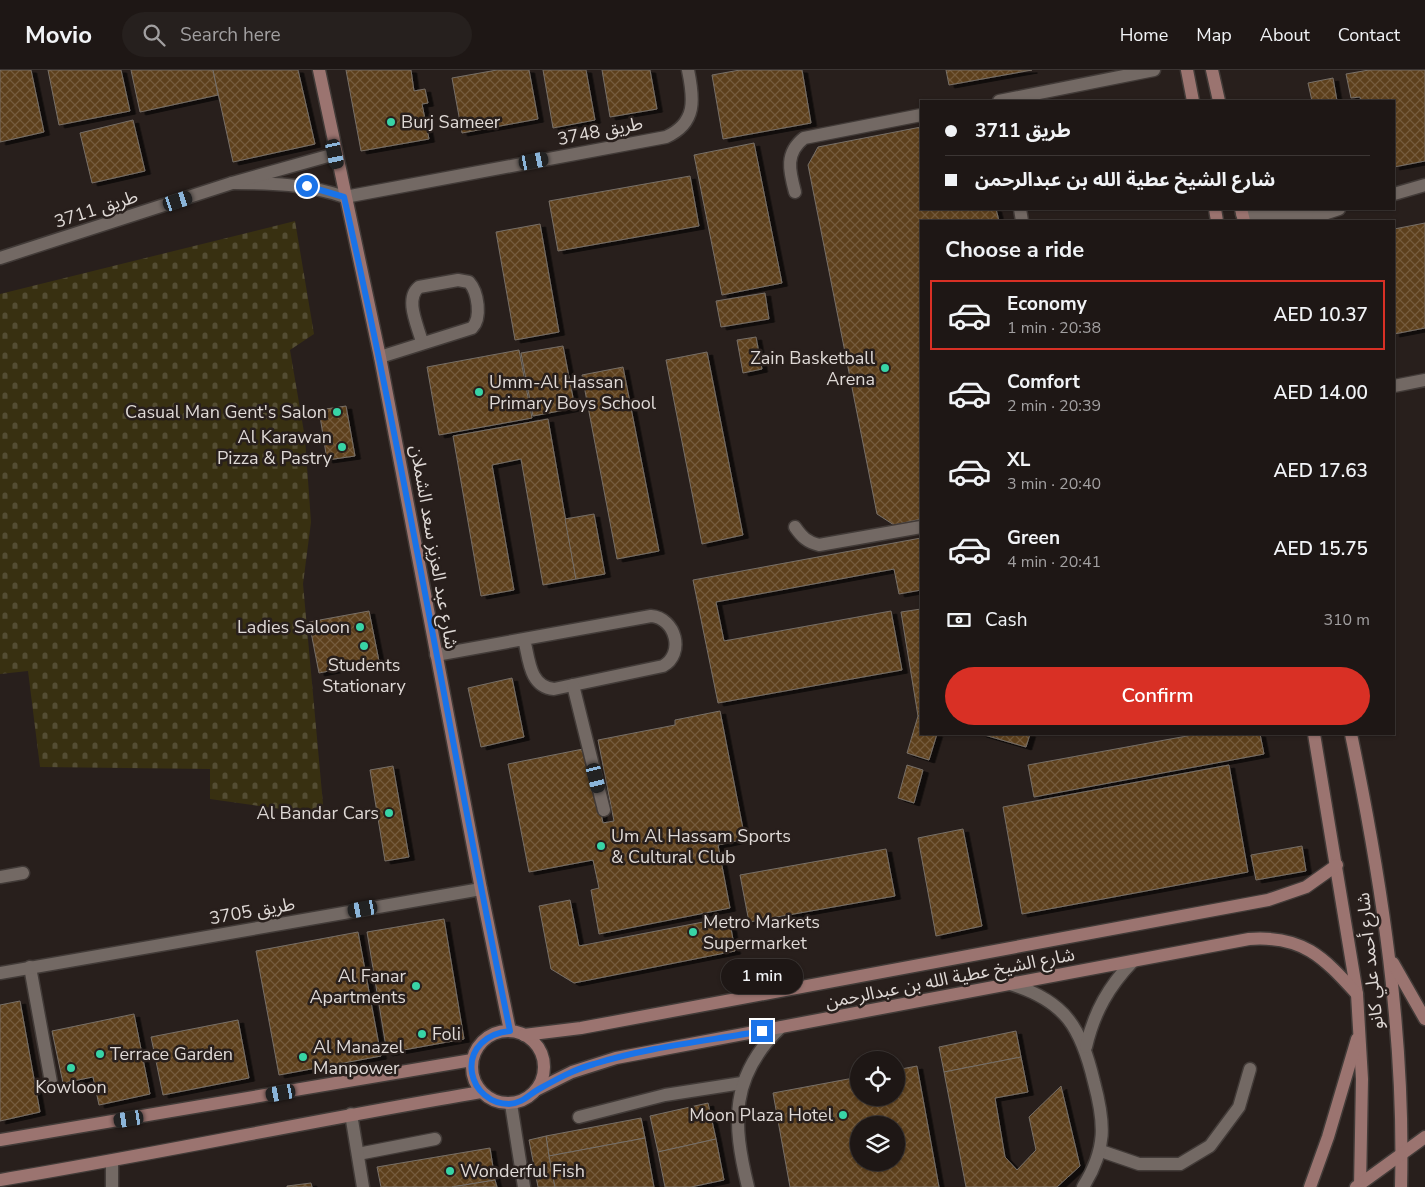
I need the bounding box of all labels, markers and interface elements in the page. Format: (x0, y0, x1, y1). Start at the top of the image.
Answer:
search box (122, 12, 472, 57)
text: Movio (25, 19, 92, 51)
icon: search (140, 21, 168, 49)
text: Search here (180, 22, 281, 48)
text: Home (1120, 23, 1168, 47)
text: Map (1196, 23, 1232, 47)
text: About (1260, 23, 1310, 47)
text: Contact (1338, 23, 1400, 47)
place label: Burj Sameer (401, 110, 501, 134)
street label: طريق 3748 (555, 111, 645, 151)
marker: Burj Sameer (385, 116, 397, 128)
text: طريق 3711 (975, 118, 1071, 144)
car (324, 138, 345, 170)
car (517, 151, 550, 171)
text: شارع الشيخ عطية الله بن عبدالرحمن (975, 167, 1275, 193)
route start (296, 175, 318, 197)
street label: طريق 3711 (51, 184, 141, 234)
car (161, 189, 194, 213)
text: Choose a ride (945, 235, 1084, 265)
text: Economy (1007, 291, 1087, 317)
icon: car (947, 293, 992, 338)
text: AED 10.37 (1273, 302, 1368, 328)
text: 1 min · 20:38 (1007, 317, 1101, 339)
place label: Zain Basketball Arena (750, 346, 876, 391)
marker: Zain Basketball Arena (879, 362, 891, 374)
text: Comfort (1007, 369, 1080, 395)
place label: Umm-Al Hassan Primary Boys School (489, 370, 657, 415)
icon: car (947, 371, 992, 416)
text: AED 14.00 (1273, 380, 1368, 406)
marker: Umm-Al Hassan Primary Boys School (473, 386, 485, 398)
text: 2 min · 20:39 (1007, 395, 1101, 417)
place label: Casual Man Gent's Salon (125, 400, 327, 424)
marker: Casual Man Gent's Salon (331, 406, 343, 418)
place label: Al Karawan Pizza & Pastry (217, 425, 333, 470)
marker: Al Karawan Pizza & Pastry (336, 441, 348, 453)
street label: شارع عبد العزيز سعد الشملان (402, 443, 464, 651)
text: XL (1007, 447, 1030, 473)
icon: car (947, 449, 992, 494)
text: AED 17.63 (1273, 458, 1368, 484)
text: 3 min · 20:40 (1007, 473, 1101, 495)
text: Green (1007, 525, 1060, 551)
icon: car (947, 527, 992, 572)
text: AED 15.75 (1273, 536, 1368, 562)
text: 4 min · 20:41 (1007, 551, 1101, 573)
icon: cash (945, 606, 973, 634)
text: Cash (985, 607, 1027, 633)
text: 310 m (1323, 609, 1370, 631)
place label: Ladies Saloon (237, 615, 350, 639)
marker: Ladies Saloon (354, 621, 366, 633)
marker: Students Stationary (358, 640, 370, 652)
place label: Students Stationary (322, 653, 406, 698)
button: Confirm (945, 667, 1370, 725)
car (585, 762, 606, 794)
place label: Al Bandar Cars (257, 801, 379, 825)
marker: Al Bandar Cars (383, 807, 395, 819)
place label: Um Al Hassam Sports & Cultural Club (611, 824, 791, 869)
marker: Um Al Hassam Sports & Cultural Club (595, 840, 607, 852)
street label: شارع أحمد علي كانو (1351, 891, 1391, 1031)
street label: طريق 3705 (207, 892, 297, 930)
car (346, 899, 379, 919)
place label: Metro Markets Supermarket (703, 910, 820, 955)
marker: Metro Markets Supermarket (687, 926, 699, 938)
street label: شارع الشيخ عطية الله بن عبدالرحمن (823, 942, 1077, 1016)
callout: 1 min (721, 958, 803, 994)
place label: Al Fanar Apartments (309, 964, 407, 1009)
text: 1 min (742, 965, 782, 987)
marker: Al Fanar Apartments (410, 980, 422, 992)
route end (751, 1020, 773, 1042)
place label: Foli (432, 1022, 461, 1046)
marker: Foli (416, 1028, 428, 1040)
place label: Al Manazel Manpower (313, 1035, 404, 1080)
place label: Terrace Garden (110, 1042, 233, 1066)
marker: Terrace Garden (94, 1048, 106, 1060)
marker: Al Manazel Manpower (297, 1051, 309, 1063)
map controls (850, 1051, 905, 1171)
button: locate (850, 1051, 905, 1106)
marker: Kowloon (65, 1062, 77, 1074)
place label: Kowloon (35, 1075, 107, 1099)
car (264, 1083, 297, 1103)
place label: Moon Plaza Hotel (689, 1103, 834, 1127)
car (113, 1109, 144, 1129)
marker: Moon Plaza Hotel (837, 1109, 849, 1121)
button: layers (850, 1116, 905, 1171)
place label: Wonderful Fish (460, 1159, 585, 1183)
marker: Wonderful Fish (444, 1165, 456, 1177)

